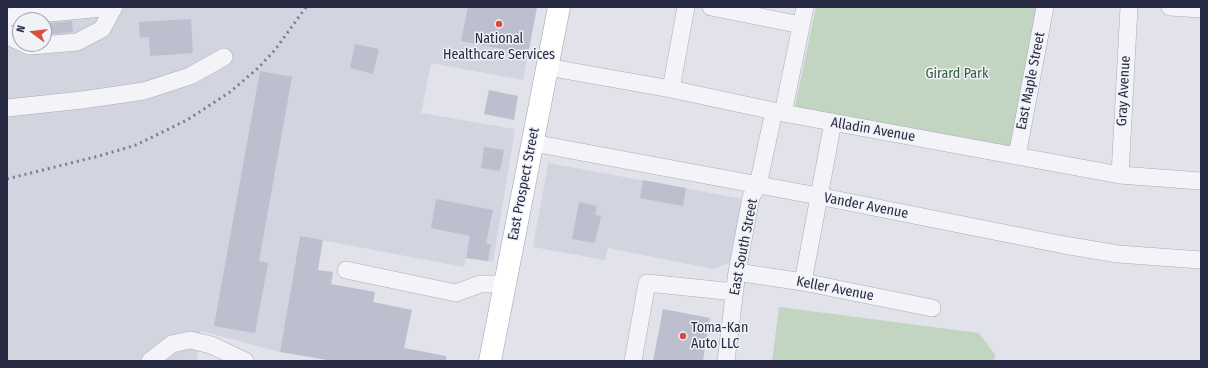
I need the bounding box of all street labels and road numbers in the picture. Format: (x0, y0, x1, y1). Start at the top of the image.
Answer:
street label: East Maple Street (1013, 31, 1049, 131)
street label: Gray Avenue (1114, 55, 1134, 127)
street label: Alladin Avenue (830, 114, 916, 146)
street label: East Prospect Street (505, 126, 543, 242)
street label: Vander Avenue (822, 190, 910, 222)
street label: East South Street (726, 197, 762, 297)
street label: Keller Avenue (795, 273, 875, 305)

